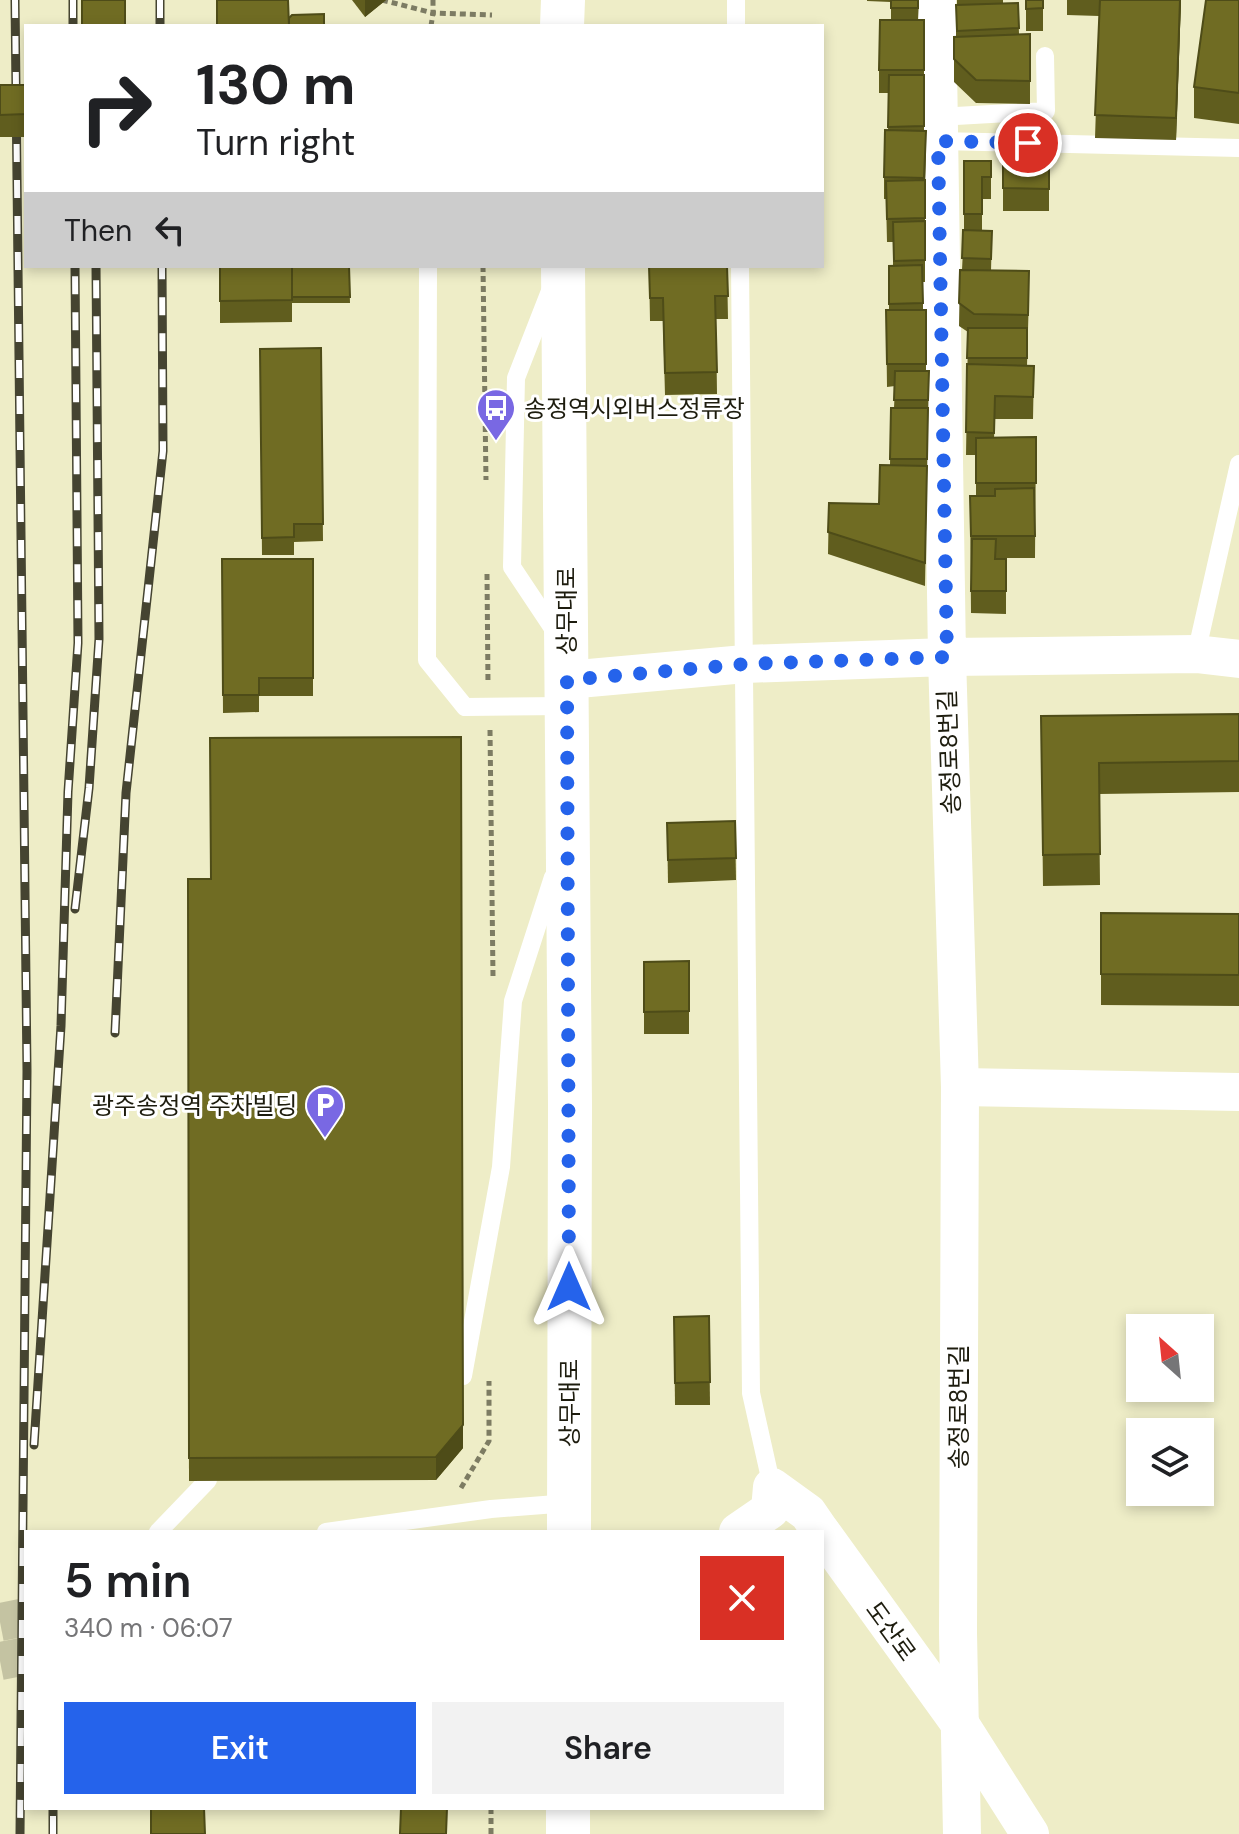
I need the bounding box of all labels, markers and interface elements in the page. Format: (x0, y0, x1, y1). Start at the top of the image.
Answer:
text: 130 m (196, 48, 355, 121)
icon: right (64, 56, 168, 160)
pin (994, 109, 1062, 177)
text: Turn right (196, 119, 355, 166)
icon: arrive (1006, 121, 1050, 165)
icon: left (148, 208, 192, 252)
text: Then (64, 211, 132, 250)
bus stop icon: 송정역시외버스정류장 (475, 387, 517, 442)
place label: 송정역시외버스정류장 (524, 393, 745, 424)
street label: 상무대로 (551, 567, 582, 655)
street label: 송정로8번길 (931, 689, 967, 815)
parking icon: 광주송정역 주차빌딩 (304, 1084, 346, 1139)
place label: 광주송정역 주차빌딩 (92, 1090, 297, 1121)
position arrow (527, 1245, 611, 1329)
north arrow (1126, 1314, 1214, 1402)
map controls (1126, 1314, 1214, 1506)
street label: 송정로8번길 (943, 1345, 974, 1470)
street label: 상무대로 (554, 1359, 585, 1447)
button: layers (1126, 1418, 1214, 1506)
text: 5 min (64, 1549, 192, 1612)
button: close (700, 1556, 784, 1640)
street label: 도산로 (859, 1595, 923, 1667)
text: 340 m · 06:07 (64, 1611, 233, 1645)
button: Exit (64, 1702, 416, 1794)
button: Share (432, 1702, 784, 1794)

